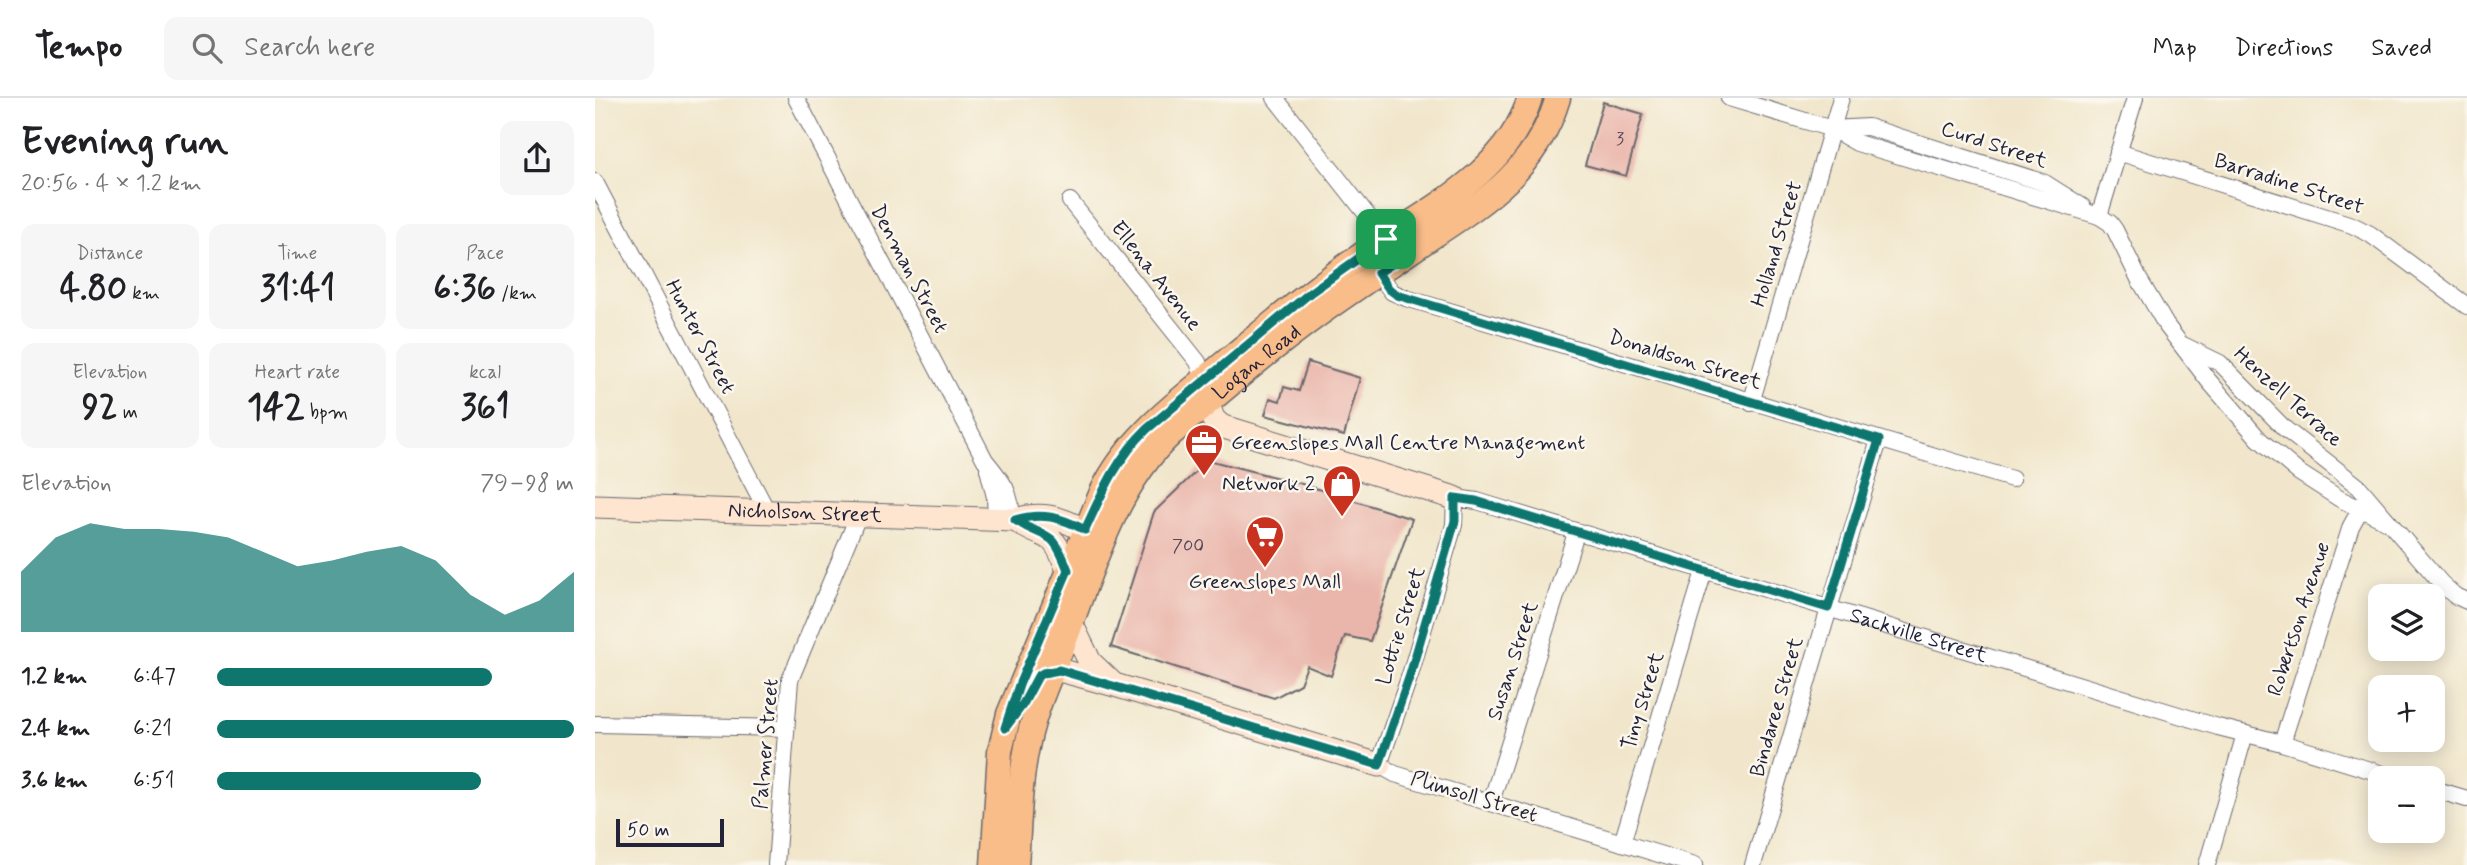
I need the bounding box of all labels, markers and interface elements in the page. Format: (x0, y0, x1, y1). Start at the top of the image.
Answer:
search box (164, 17, 654, 80)
text: Tempo (35, 26, 122, 70)
icon: search (188, 29, 226, 67)
text: Search here (244, 31, 375, 65)
text: Map (2153, 33, 2197, 64)
text: Directions (2235, 33, 2333, 64)
text: Saved (2371, 33, 2432, 64)
street label: Curd Street (1937, 115, 2051, 176)
text: Evening run (21, 118, 228, 167)
button: share (500, 121, 574, 195)
house number: 3 (1616, 127, 1624, 151)
street label: Barradine Street (2211, 147, 2367, 221)
text: 20:56 · 4 × 1.2 km (21, 169, 202, 199)
street label: Holland Street (1745, 178, 1809, 310)
street label: Denman Street (863, 200, 955, 338)
pin (1356, 209, 1416, 269)
street label: Ellena Avenue (1104, 215, 1208, 337)
icon: arrive (1367, 220, 1405, 258)
text: Distance (76, 241, 143, 266)
text: Time (278, 241, 317, 266)
text: Pace (466, 241, 504, 266)
text: 4.80 (60, 266, 127, 312)
text: 31:41 (260, 266, 335, 312)
text: 6:36 (433, 266, 496, 312)
street label: Hunter Street (658, 275, 742, 399)
text: km (127, 281, 160, 306)
text: /km (496, 281, 537, 306)
street label: Logan Road (1207, 318, 1307, 407)
street label: Donaldson Street (1605, 323, 1765, 397)
street label: Henzell Terrace (2227, 340, 2349, 454)
text: Elevation (72, 360, 147, 385)
text: Heart rate (255, 360, 340, 385)
text: kcal (469, 360, 501, 385)
text: 92 (82, 385, 118, 431)
text: 142 (247, 385, 305, 431)
text: 361 (461, 385, 510, 431)
text: m (118, 400, 138, 425)
text: bpm (305, 400, 348, 425)
office icon: Greenslopes Mall Centre Management (1183, 422, 1225, 477)
place label: Greenslopes Mall Centre Management (1231, 429, 1586, 459)
shop icon: Network 2 (1321, 463, 1363, 518)
text: Elevation (21, 469, 112, 499)
text: 79–98 m (480, 469, 574, 499)
place label: Network 2 (1222, 470, 1315, 498)
street label: Nicholson Street (728, 496, 883, 530)
supermarket icon: Greenslopes Mall (1244, 514, 1286, 569)
house number: 700 (1172, 534, 1204, 558)
street label: Robertson Avenue (2261, 538, 2337, 700)
street label: Lottie Street (1370, 563, 1432, 688)
place label: Greenslopes Mall (1189, 568, 1341, 596)
map controls (2368, 584, 2445, 843)
button: layers (2368, 584, 2445, 661)
street label: Susan Street (1481, 597, 1546, 724)
street label: Sackville Street (1846, 601, 1991, 670)
street label: Bindaree Street (1744, 633, 1811, 780)
street label: Tiny Street (1615, 648, 1671, 754)
text: 1.2 km (21, 662, 87, 692)
text: 6:47 (133, 662, 176, 692)
button: + (2368, 675, 2445, 752)
street label: Palmer Street (746, 677, 786, 811)
text: 2.4 km (21, 714, 90, 744)
text: 6:21 (133, 714, 172, 744)
street label: Plimsoll Street (1407, 764, 1541, 830)
text: 3.6 km (21, 766, 88, 796)
text: 6:51 (133, 766, 175, 796)
button: − (2368, 766, 2445, 843)
scale bar (616, 816, 725, 848)
text: 50 m (627, 818, 670, 843)

